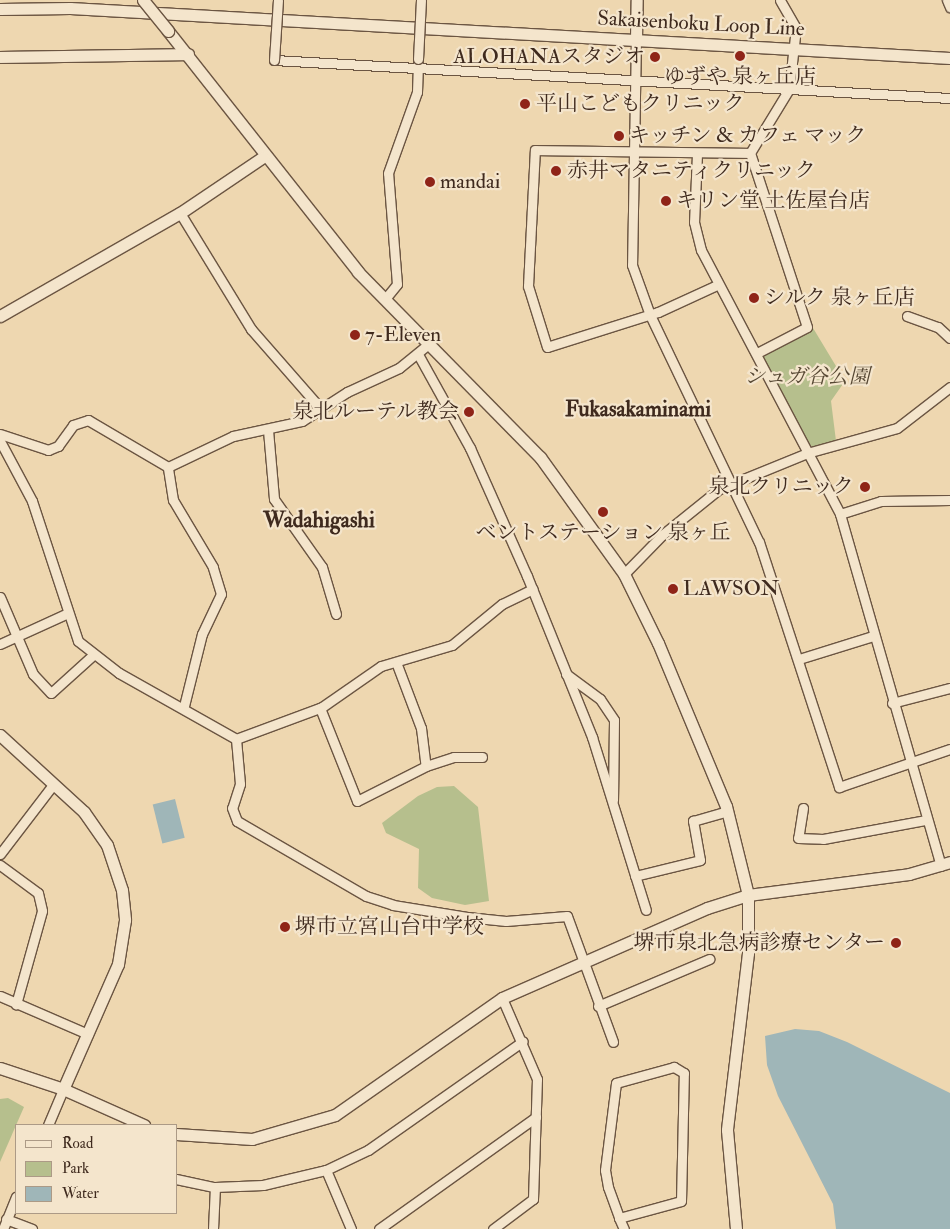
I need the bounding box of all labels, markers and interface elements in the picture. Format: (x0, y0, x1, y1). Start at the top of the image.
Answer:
street label: Sakaisenboku Loop Line (597, 6, 805, 42)
place label: ALOHANAスタジオ (453, 44, 645, 70)
marker: ゆずや 泉ヶ丘店 (734, 50, 746, 62)
marker: ALOHANAスタジオ (649, 51, 661, 63)
place label: ゆずや 泉ヶ丘店 (664, 64, 816, 90)
place label: 平山こどもクリニック (536, 91, 746, 117)
marker: 平山こどもクリニック (518, 97, 532, 111)
place label: キッチン & カフェ マック (629, 123, 870, 149)
marker: キッチン & カフェ マック (613, 130, 625, 142)
place label: 赤井マタニティクリニック (567, 158, 819, 184)
marker: 赤井マタニティクリニック (549, 164, 563, 178)
place label: mandai (440, 169, 500, 195)
marker: mandai (424, 176, 436, 188)
place label: キリン堂 土佐屋台店 (676, 188, 869, 214)
marker: キリン堂 土佐屋台店 (660, 195, 672, 207)
place label: シルク 泉ヶ丘店 (764, 285, 915, 311)
marker: シルク 泉ヶ丘店 (748, 292, 760, 304)
place label: 7-Eleven (365, 322, 441, 348)
marker: 7-Eleven (349, 329, 361, 341)
park label: シュガ谷公園 (744, 364, 870, 390)
district label: Fukasakaminami (565, 397, 711, 423)
place label: 泉北ルーテル教会 (291, 399, 459, 425)
marker: 泉北ルーテル教会 (463, 406, 475, 418)
place label: 泉北クリニック (707, 474, 854, 500)
marker: 泉北クリニック (858, 480, 872, 494)
marker: ベントステーション 泉ヶ丘 (597, 506, 609, 518)
district label: Wadahigashi (263, 508, 375, 534)
place label: ベントステーション 泉ヶ丘 (475, 520, 731, 546)
place label: LAWSON (683, 576, 779, 602)
marker: LAWSON (667, 583, 679, 595)
place label: 堺市立宮山台中学校 (295, 914, 484, 940)
marker: 堺市立宮山台中学校 (279, 921, 291, 933)
place label: 堺市泉北急病診療センター (633, 930, 885, 956)
marker: 堺市泉北急病診療センター (889, 936, 903, 950)
legend (15, 1124, 178, 1214)
text: Road (62, 1134, 93, 1153)
text: Park (62, 1159, 89, 1178)
text: Water (62, 1184, 99, 1203)

